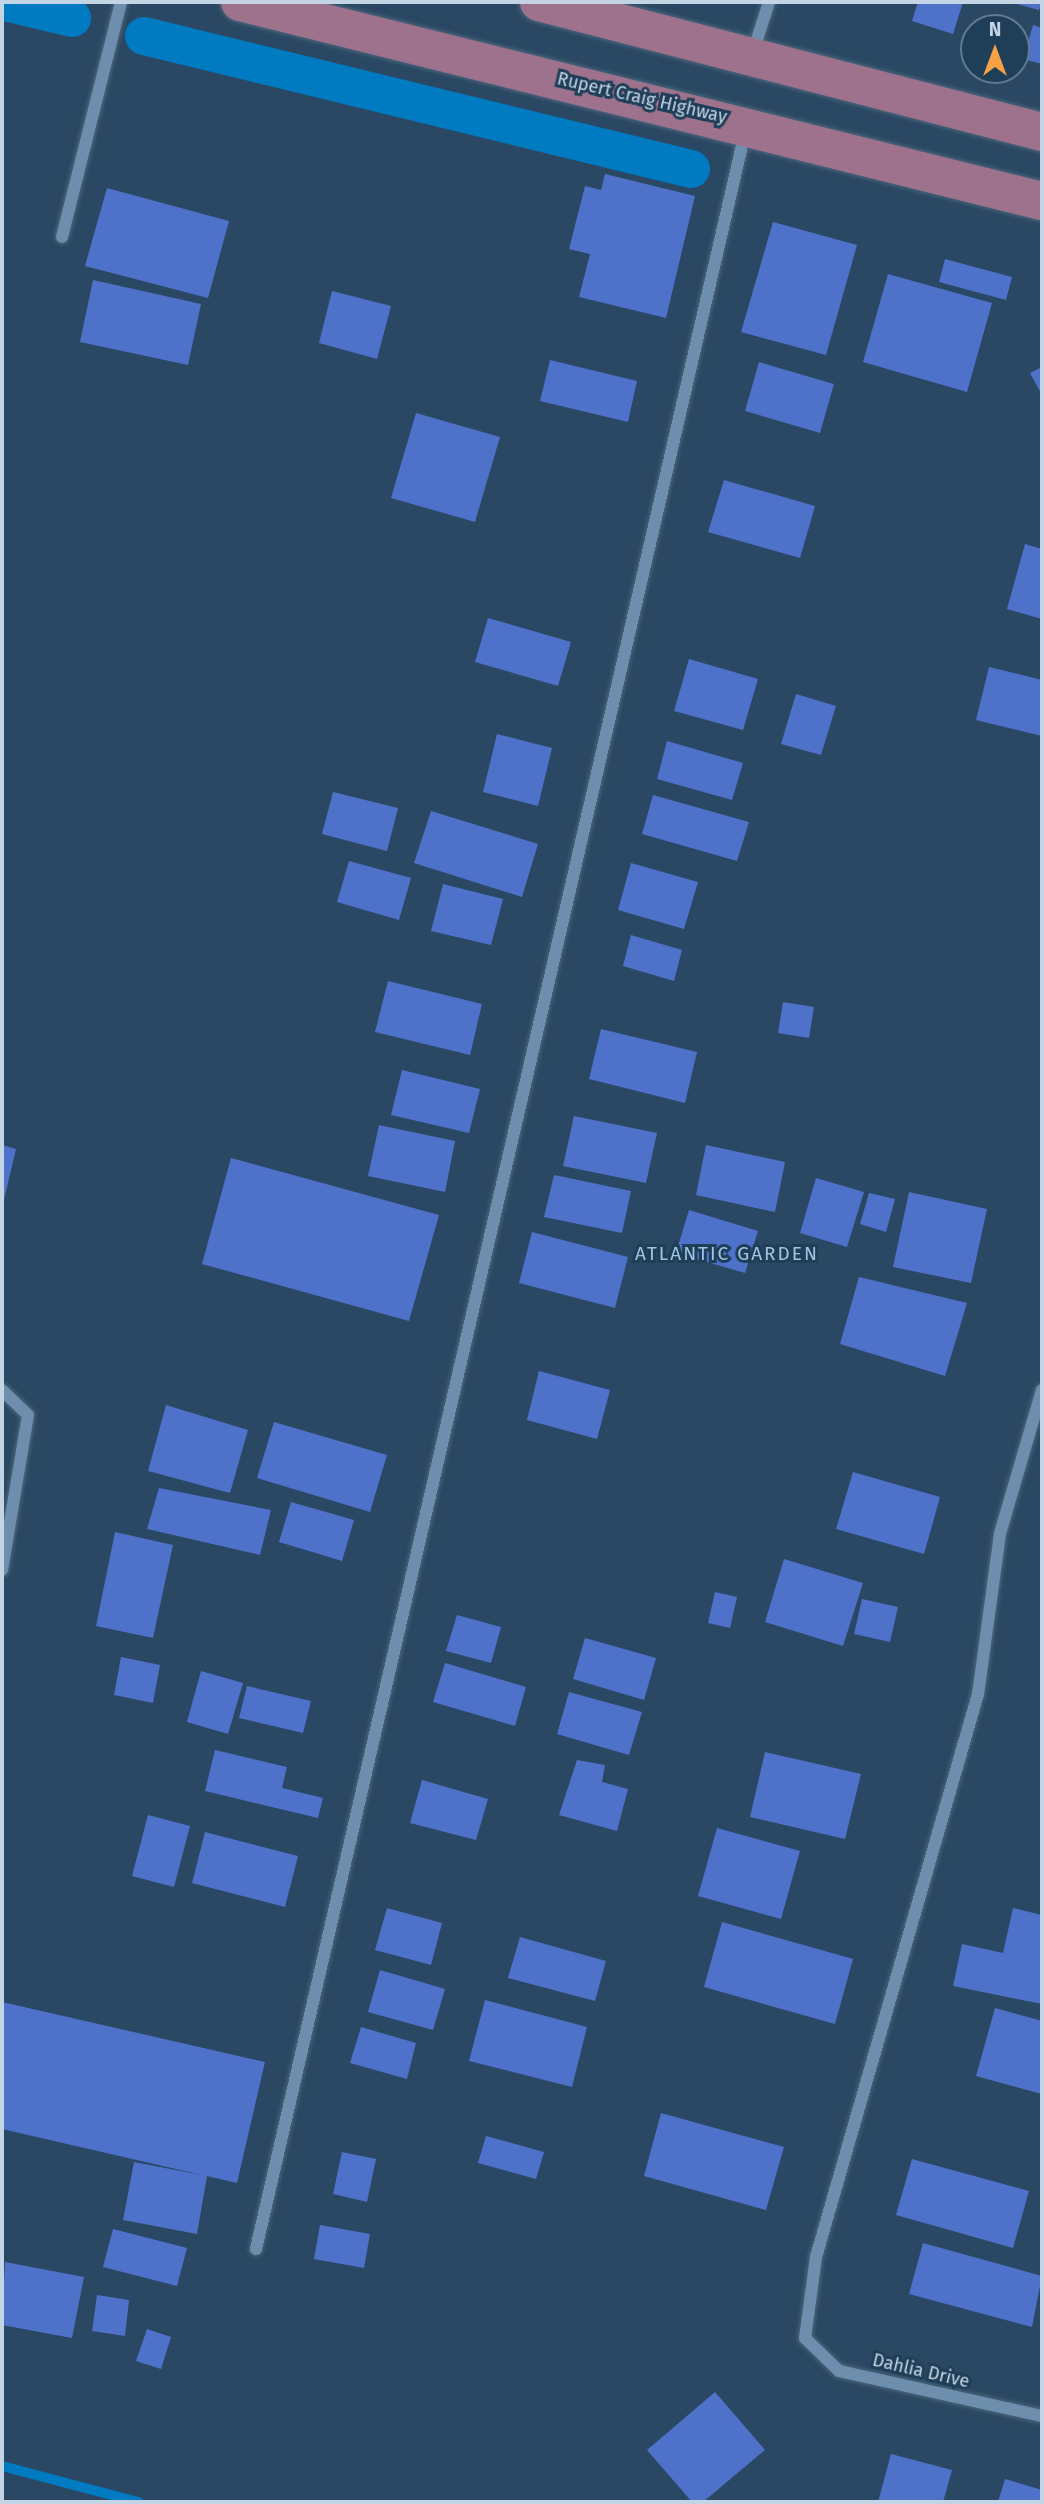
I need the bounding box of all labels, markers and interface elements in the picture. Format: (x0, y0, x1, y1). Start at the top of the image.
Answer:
north arrow (960, 14, 1030, 84)
text: N (989, 18, 1001, 41)
street label: Rupert Craig Highway (555, 68, 729, 128)
district label: ATLANTIC GARDEN (637, 1243, 817, 1265)
street label: Dahlia Drive (870, 2349, 972, 2393)

